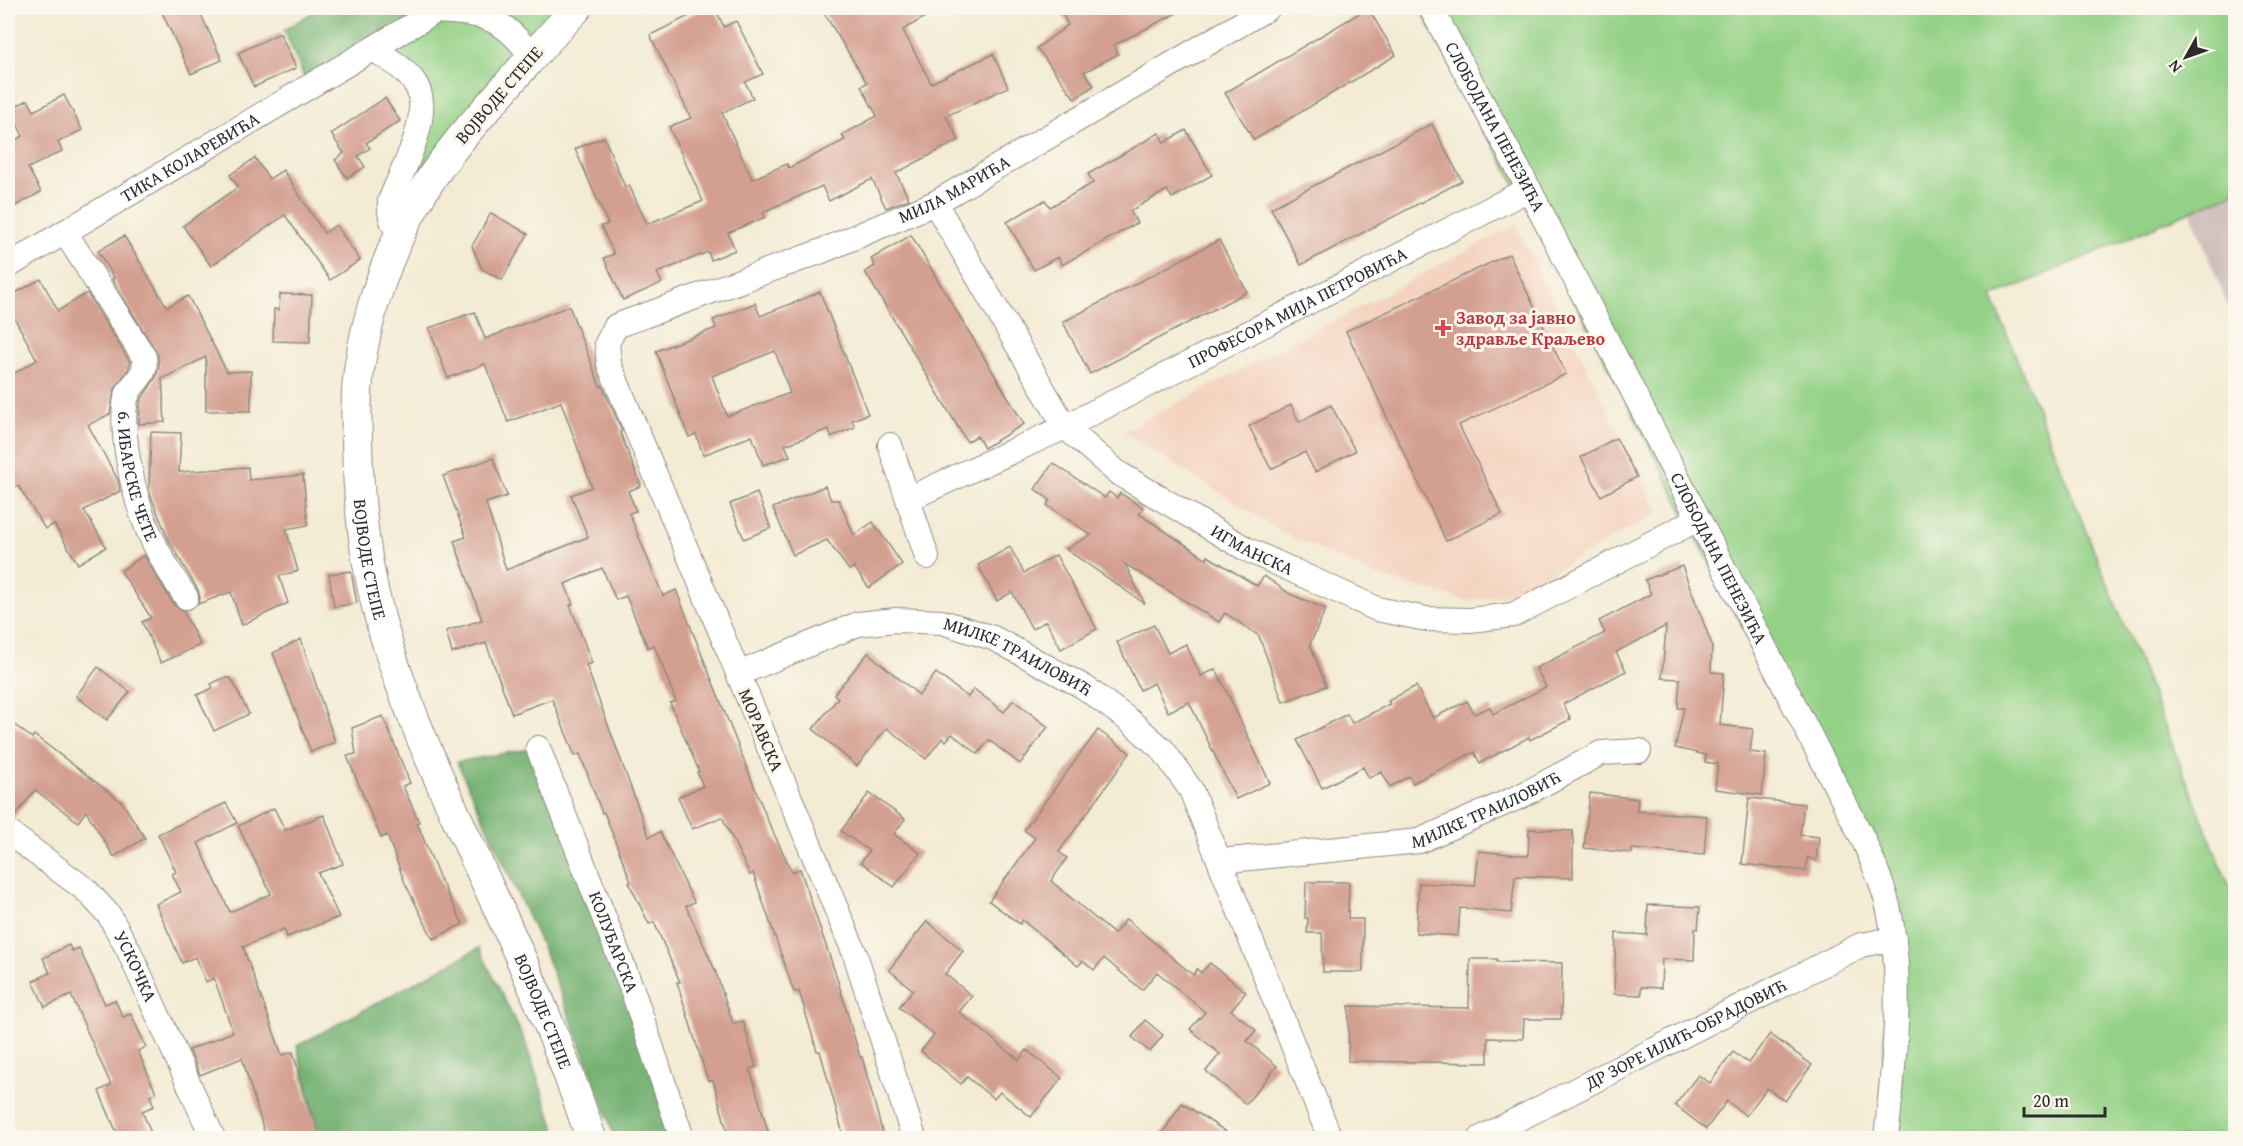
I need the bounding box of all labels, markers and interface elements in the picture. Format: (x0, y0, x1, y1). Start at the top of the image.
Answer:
north arrow (2156, 27, 2216, 87)
street label: СЛОБОДАНА ПЕНЕЗИЋА (1439, 37, 1553, 216)
street label: ВОЈВОДЕ СТЕПЕ (448, 40, 549, 150)
text: N (2162, 55, 2187, 78)
street label: ТИКА КОЛАРЕВИЋА (115, 105, 265, 209)
street label: МИЛА МАРИЋА (894, 148, 1015, 230)
street label: ПРОФЕСОРА МИЈА ПЕТРОВИЋА (1183, 240, 1412, 375)
place label: Завод за јавно здравље Краљево (1456, 304, 1605, 352)
marker: Завод за јавно здравље Краљево (1434, 319, 1452, 337)
street label: 6. ИБАРСКЕ ЧЕТЕ (111, 411, 165, 546)
street label: СЛОБОДАНА ПЕНЕЗИЋА (1664, 467, 1775, 649)
street label: ВОЈВОДЕ СТЕПЕ (347, 498, 394, 623)
street label: ИГМАНСКА (1206, 517, 1298, 582)
street label: МИЛКЕ ТРАИЛОВИЋ (940, 609, 1099, 702)
street label: МОРАВСКА (732, 684, 791, 775)
street label: МИЛКЕ ТРАИЛОВИЋ (1410, 763, 1566, 855)
street label: КОЛУБАРСКА (582, 887, 646, 996)
street label: УСКОЧКА (107, 926, 164, 1006)
street label: ВОЈВОДЕ СТЕПЕ (508, 949, 579, 1073)
street label: ДР ЗОРЕ ИЛИЋ-ОБРАДОВИЋ (1579, 971, 1791, 1096)
scale bar (2024, 1080, 2105, 1118)
text: 20 m (2033, 1087, 2069, 1114)

